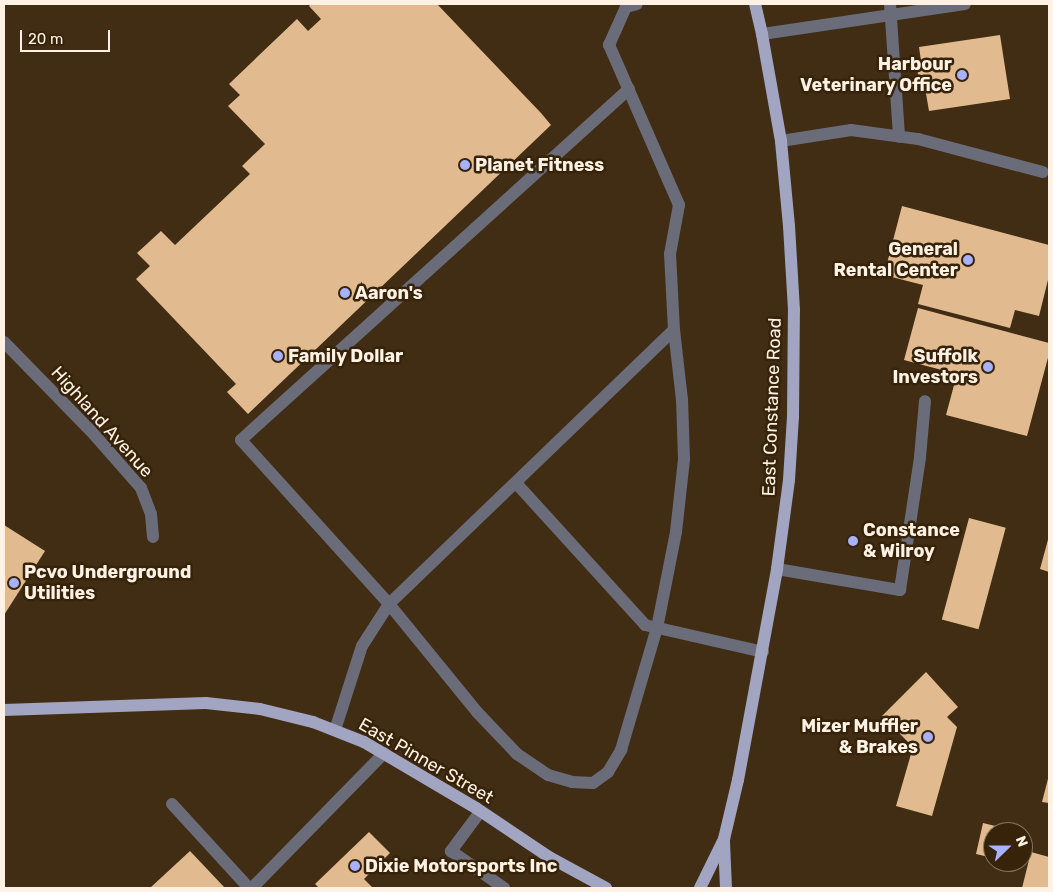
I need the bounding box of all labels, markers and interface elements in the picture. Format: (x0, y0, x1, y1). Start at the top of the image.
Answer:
scale bar (22, 20, 112, 52)
text: 20 m (28, 30, 63, 48)
place label: Harbour Veterinary Office (800, 54, 952, 96)
marker: Harbour Veterinary Office (956, 69, 968, 81)
place label: Planet Fitness (475, 154, 604, 176)
marker: Planet Fitness (459, 159, 471, 171)
place label: General Rental Center (833, 239, 958, 282)
marker: General Rental Center (962, 254, 974, 266)
place label: Aaron's (355, 282, 423, 304)
marker: Aaron's (339, 287, 351, 299)
street label: East Constance Road (758, 317, 786, 497)
place label: Family Dollar (288, 345, 404, 367)
place label: Suffolk Investors (892, 346, 978, 388)
marker: Family Dollar (272, 350, 284, 362)
marker: Suffolk Investors (982, 361, 994, 373)
street label: Highland Avenue (46, 362, 158, 482)
place label: Constance & Wilroy (863, 520, 960, 562)
marker: Constance & Wilroy (847, 535, 859, 547)
place label: Pcvo Underground Utilities (24, 562, 191, 604)
marker: Pcvo Underground Utilities (8, 577, 20, 589)
street label: East Pinner Street (355, 714, 497, 808)
place label: Mizer Muffler & Brakes (801, 716, 918, 759)
marker: Mizer Muffler & Brakes (922, 731, 934, 743)
north arrow (983, 822, 1033, 872)
text: N (1012, 834, 1031, 849)
place label: Dixie Motorsports Inc (365, 855, 557, 877)
marker: Dixie Motorsports Inc (349, 860, 361, 872)

